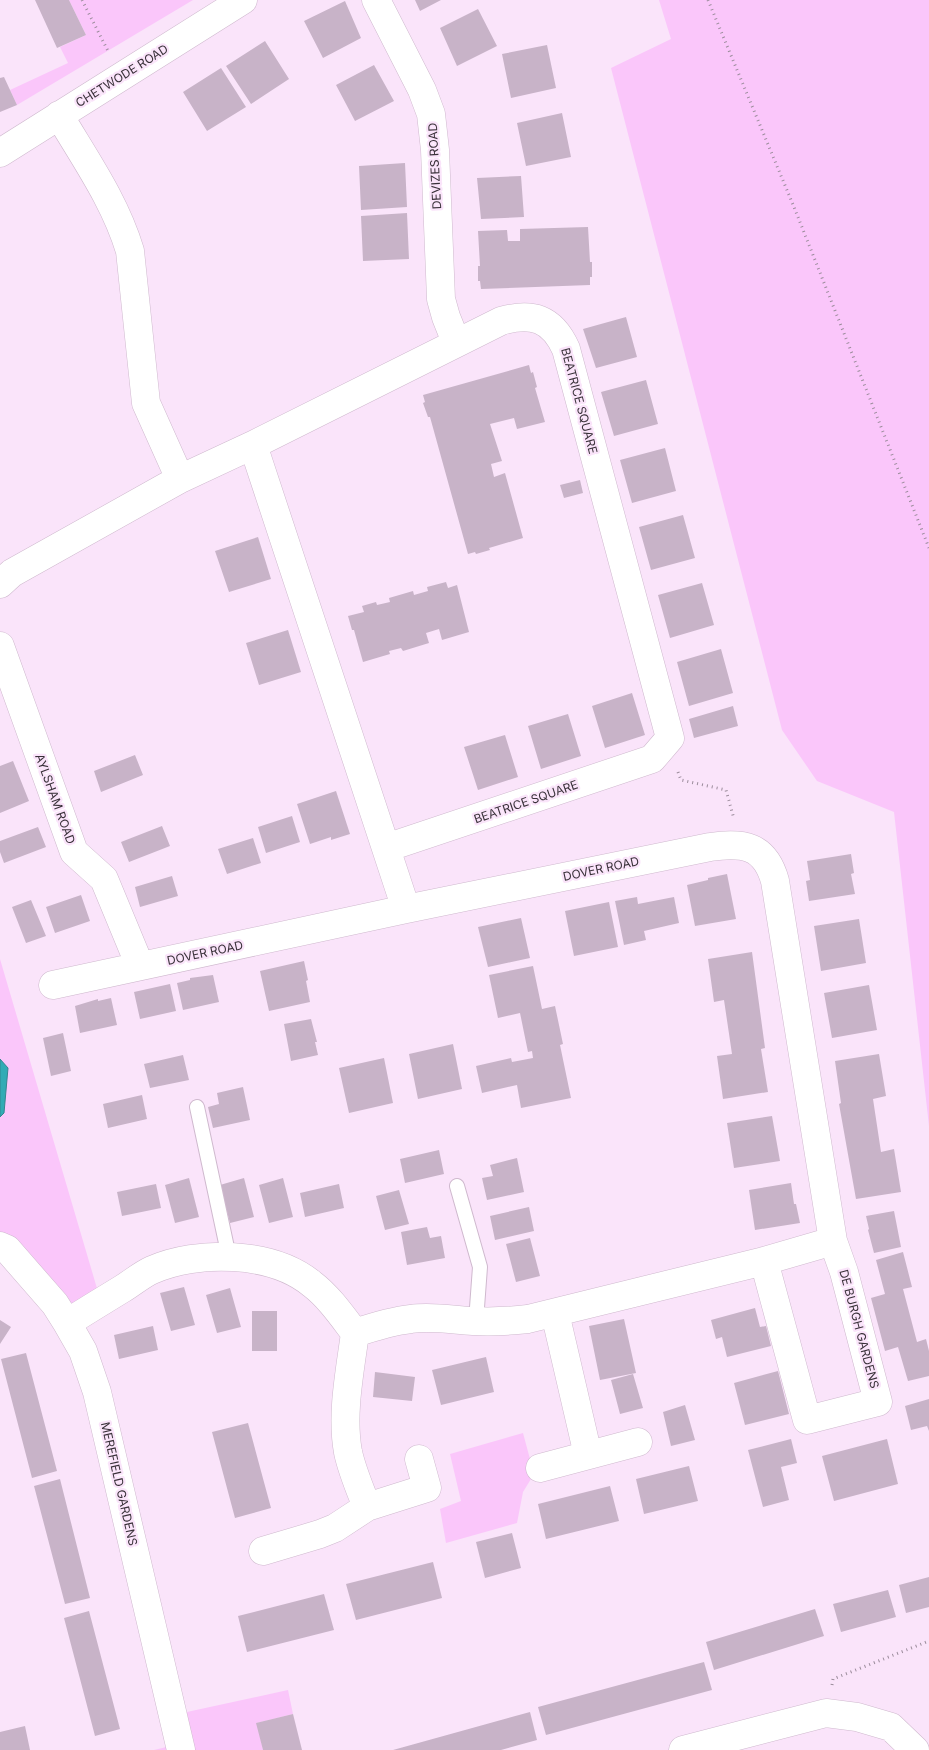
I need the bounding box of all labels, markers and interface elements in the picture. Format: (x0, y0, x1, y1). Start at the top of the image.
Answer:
street label: CHETWODE ROAD (73, 41, 171, 110)
street label: DEVIZES ROAD (425, 122, 444, 210)
street label: BEATRICE SQUARE (558, 346, 601, 456)
street label: AYLSHAM ROAD (32, 752, 79, 846)
street label: BEATRICE SQUARE (472, 777, 580, 826)
street label: DOVER ROAD (561, 853, 640, 884)
street label: DOVER ROAD (165, 937, 244, 968)
street label: DE BURGH GARDENS (836, 1268, 883, 1390)
street label: MEREFIELD GARDENS (98, 1421, 141, 1548)

